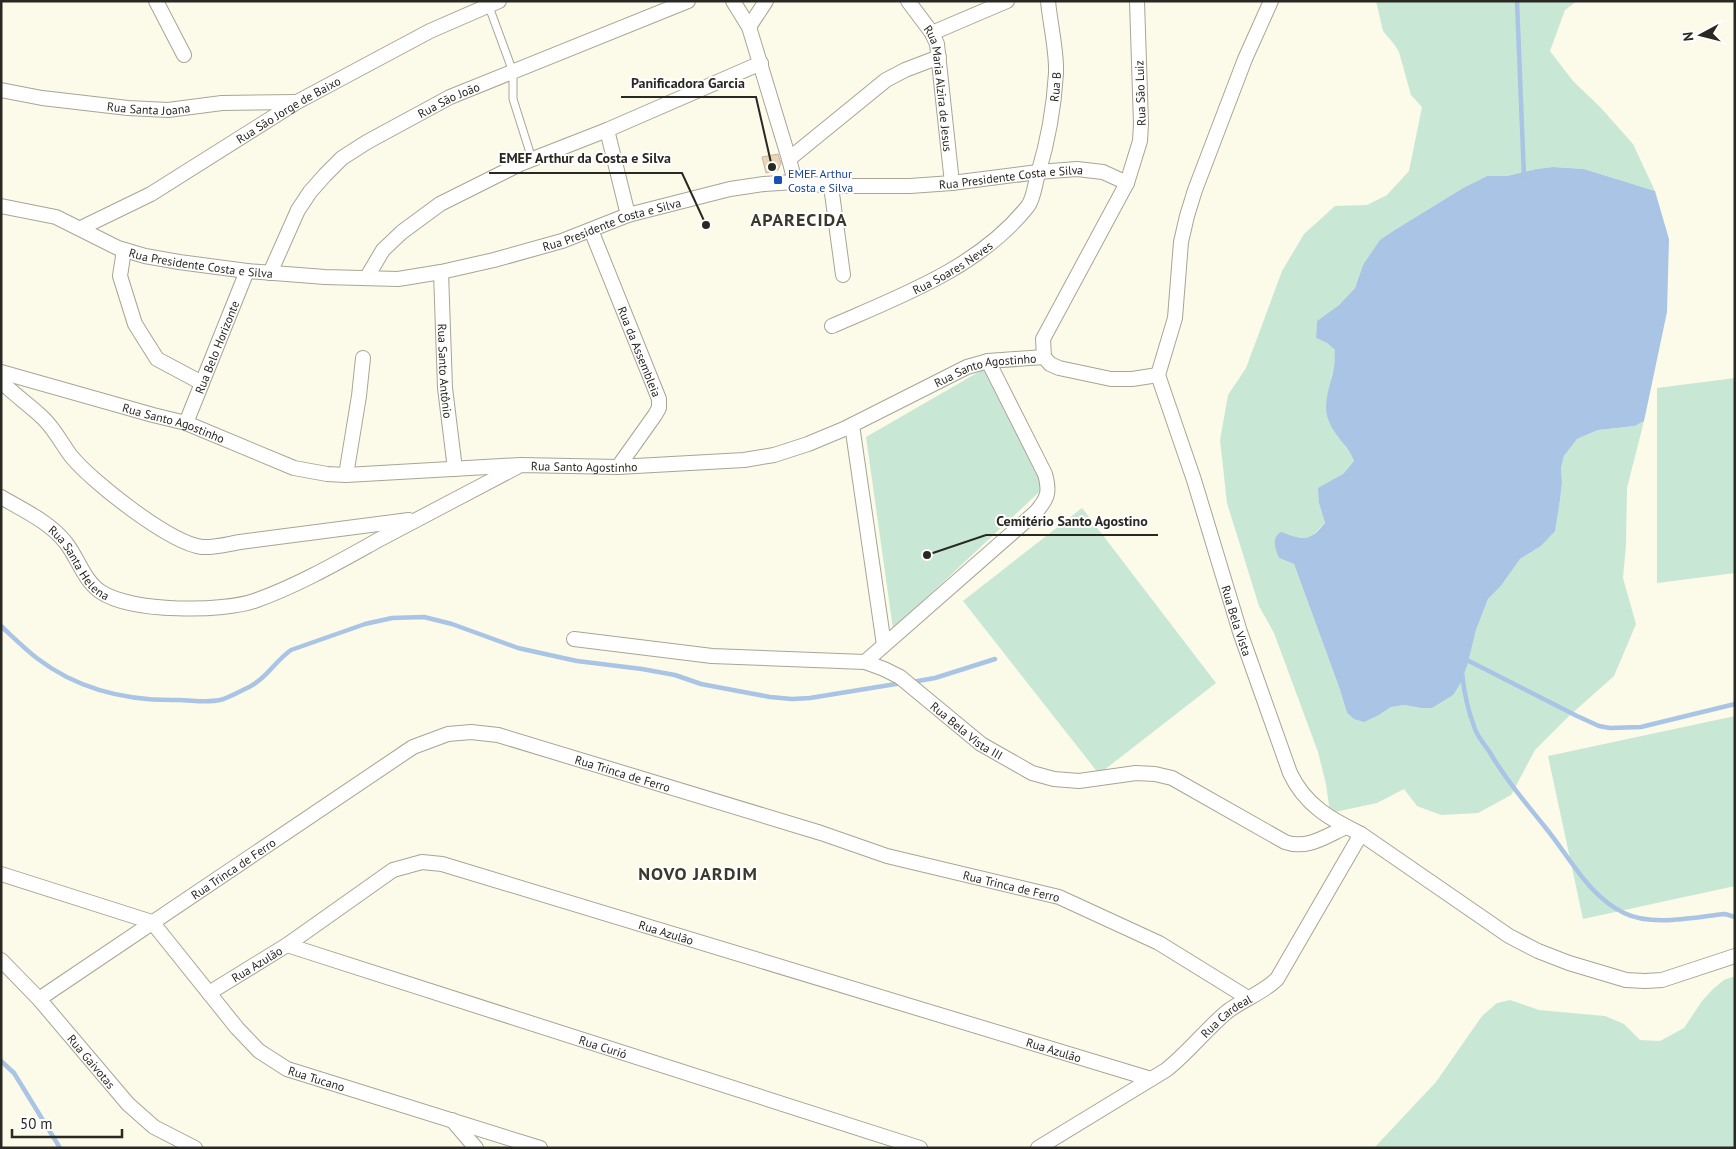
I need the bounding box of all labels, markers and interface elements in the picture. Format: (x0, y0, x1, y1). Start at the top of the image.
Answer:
north arrow (1676, 10, 1726, 60)
street label: Rua Maria Alzira de Jesus (921, 22, 956, 152)
text: N (1679, 31, 1698, 42)
street label: Rua São Luiz (1131, 60, 1149, 126)
callout: Panificadora Garcia (621, 68, 756, 97)
street label: Rua B (1046, 72, 1064, 102)
street label: Rua São Jorge de Baixo (233, 73, 343, 146)
text: Panificadora Garcia (631, 74, 745, 92)
street label: Rua São João (415, 78, 482, 121)
street label: Rua Santa Joana (106, 98, 191, 118)
callout: EMEF Arthur da Costa e Silva (489, 144, 682, 173)
text: EMEF Arthur da Costa e Silva (499, 149, 671, 167)
street label: Rua Presidente Costa e Silva (938, 161, 1084, 191)
place label: EMEF Arthur Costa e Silva (788, 166, 853, 195)
marker: EMEF Arthur Costa e Silva (772, 174, 784, 186)
street label: Rua Presidente Costa e Silva (541, 194, 682, 254)
district label: APARECIDA (750, 208, 848, 231)
street label: Rua Soares Neves (910, 237, 995, 297)
street label: Rua Presidente Costa e Silva (127, 244, 273, 280)
street label: Rua Belo Horizonte (191, 298, 242, 396)
street label: Rua da Assembleia (615, 304, 665, 399)
street label: Rua Santo Antônio (435, 323, 456, 419)
street label: Rua Santo Agostinho (931, 350, 1037, 390)
street label: Rua Santo Agostinho (121, 399, 227, 446)
street label: Rua Santo Agostinho (531, 458, 638, 474)
callout: Cemitério Santo Agostino (986, 506, 1158, 535)
text: Cemitério Santo Agostino (996, 512, 1148, 530)
street label: Rua Santa Helena (46, 522, 112, 603)
street label: Rua Bela Vista (1219, 583, 1255, 658)
street label: Rua Bela Vista III (928, 698, 1006, 762)
street label: Rua Trinca de Ferro (573, 751, 672, 794)
street label: Rua Trinca de Ferro (188, 834, 278, 902)
district label: NOVO JARDIM (638, 862, 758, 885)
street label: Rua Trinca de Ferro (962, 867, 1061, 904)
street label: Rua Azulão (637, 917, 696, 947)
street label: Rua Azulão (229, 942, 285, 985)
street label: Rua Cardeal (1197, 991, 1254, 1040)
street label: Rua Gaivotas (65, 1031, 119, 1091)
street label: Rua Curió (577, 1032, 629, 1061)
street label: Rua Azulão (1025, 1034, 1083, 1065)
street label: Rua Tucano (286, 1062, 347, 1094)
scale bar (12, 1106, 122, 1138)
text: 50 m (20, 1114, 53, 1133)

